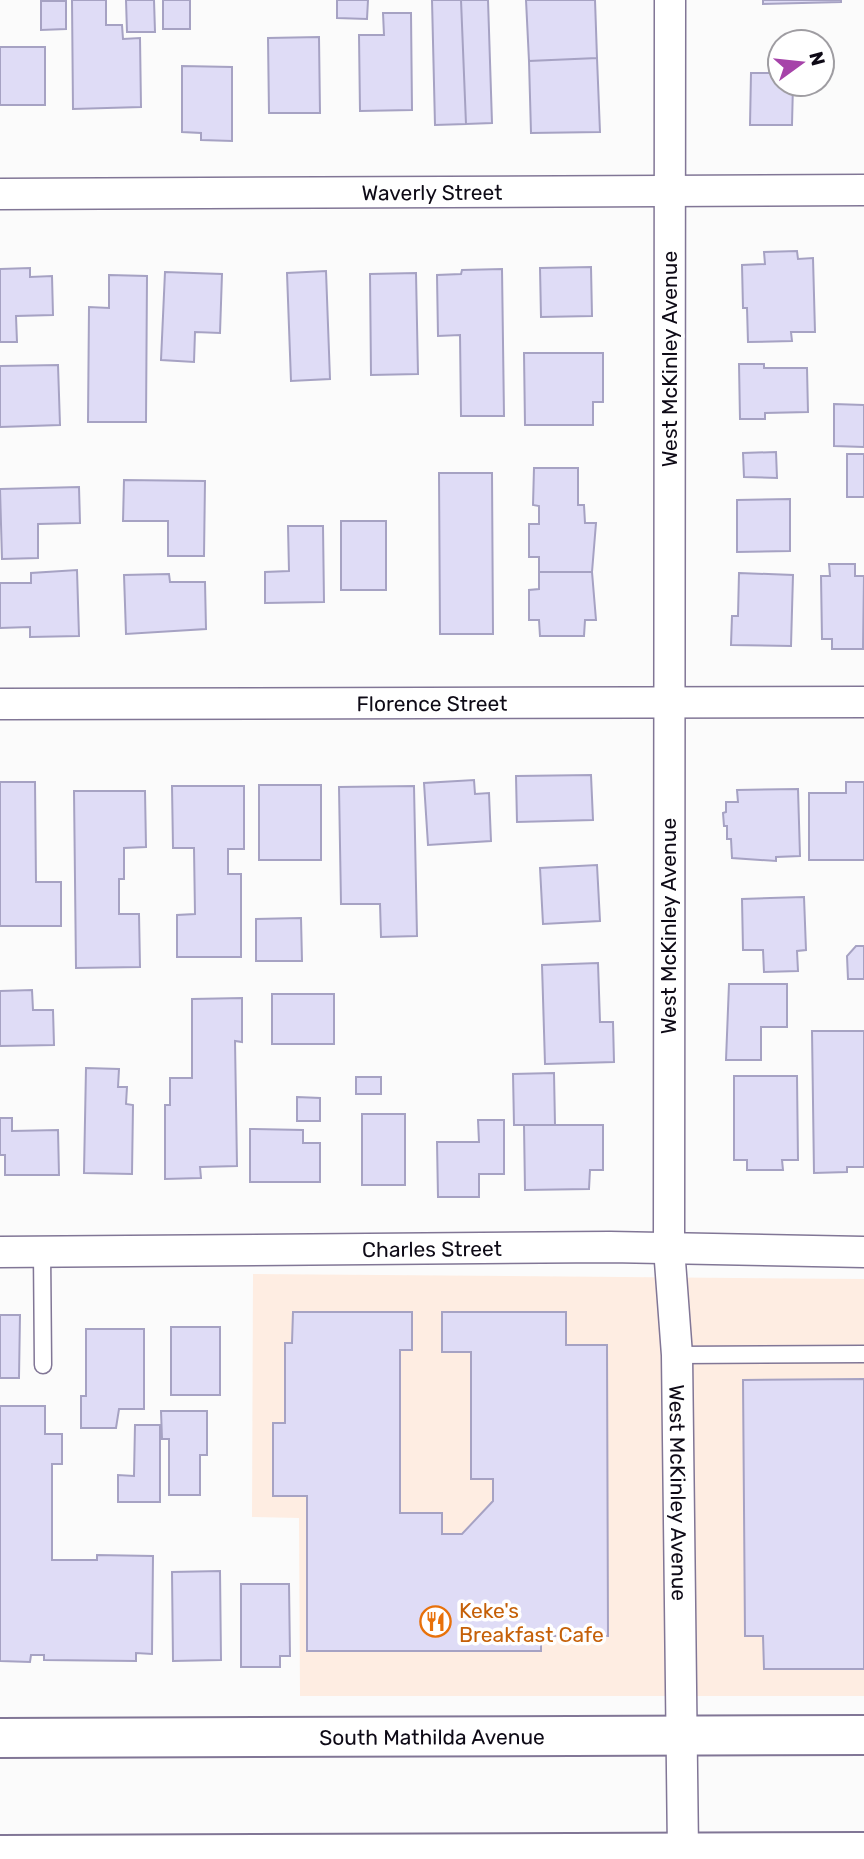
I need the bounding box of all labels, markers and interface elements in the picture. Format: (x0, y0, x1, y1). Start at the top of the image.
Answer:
north arrow (766, 28, 836, 98)
text: N (804, 49, 830, 68)
street label: Waverly Street (362, 179, 502, 205)
street label: West McKinley Avenue (657, 251, 682, 467)
street label: Florence Street (356, 690, 508, 716)
street label: West McKinley Avenue (656, 818, 681, 1034)
street label: Charles Street (362, 1235, 502, 1262)
street label: West McKinley Avenue (665, 1384, 692, 1601)
place label: Keke's Breakfast Cafe (459, 1598, 604, 1647)
restaurant icon: Keke's Breakfast Cafe (419, 1605, 453, 1639)
street label: South Mathilda Avenue (319, 1724, 545, 1749)

